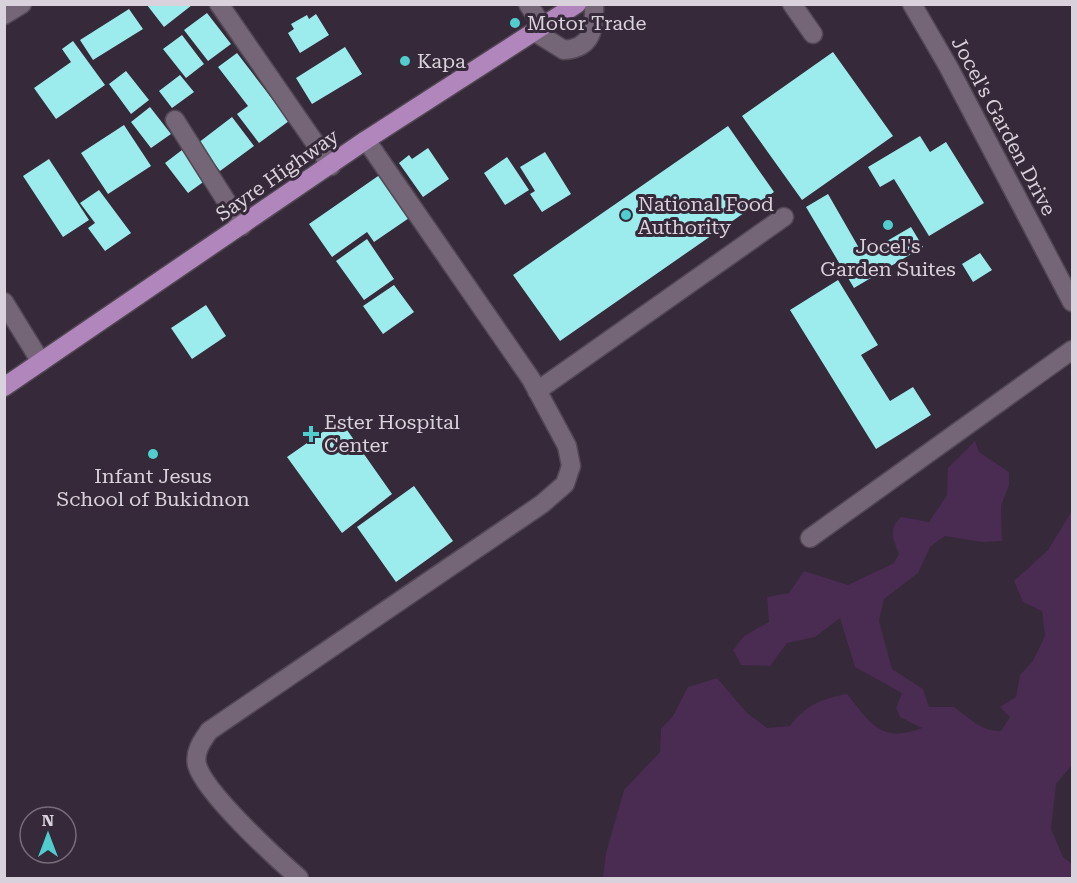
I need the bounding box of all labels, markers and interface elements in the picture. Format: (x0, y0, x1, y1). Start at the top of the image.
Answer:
place label: Motor Trade (527, 11, 647, 35)
marker: Motor Trade (508, 16, 522, 30)
street label: Jocel's Garden Drive (947, 33, 1061, 219)
place label: Kapa (417, 49, 466, 73)
marker: Kapa (398, 54, 412, 68)
street label: Sayre Highway (211, 124, 343, 226)
place label: National Food Authority (638, 192, 774, 239)
marker: National Food Authority (619, 208, 633, 222)
marker: Jocel's Garden Suites (881, 218, 895, 232)
place label: Jocel's Garden Suites (820, 234, 956, 281)
place label: Ester Hospital Center (324, 410, 460, 457)
marker: Ester Hospital Center (302, 425, 320, 443)
marker: Infant Jesus School of Bukidnon (146, 447, 160, 461)
place label: Infant Jesus School of Bukidnon (56, 464, 250, 511)
north arrow (18, 805, 78, 865)
text: N (42, 811, 54, 830)

